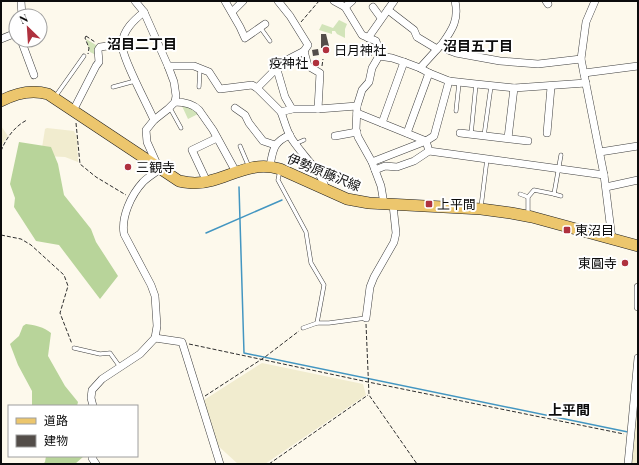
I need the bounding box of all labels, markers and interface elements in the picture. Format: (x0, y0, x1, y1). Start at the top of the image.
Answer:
north arrow (8, 8, 48, 48)
text: N (17, 10, 30, 27)
district label: 沼目二丁目 (107, 34, 177, 53)
district label: 沼目五丁目 (443, 36, 513, 55)
place label: 日月神社 (334, 41, 386, 58)
marker: 日月神社 (321, 45, 331, 55)
place label: 疫神社 (269, 54, 308, 71)
marker: 疫神社 (311, 58, 321, 68)
street label: 伊勢原藤沢線 (285, 149, 364, 194)
place label: 三観寺 (136, 158, 175, 175)
marker: 三観寺 (123, 162, 133, 172)
place label: 上平間 (437, 195, 476, 212)
marker: 上平間 (424, 199, 434, 209)
place label: 東沼目 (575, 221, 614, 238)
marker: 東沼目 (562, 225, 572, 235)
place label: 東圓寺 (578, 254, 617, 271)
marker: 東圓寺 (620, 258, 630, 268)
district label: 上平間 (548, 400, 590, 419)
legend (8, 405, 138, 457)
text: 道路 (44, 412, 68, 428)
text: 建物 (44, 432, 68, 448)

